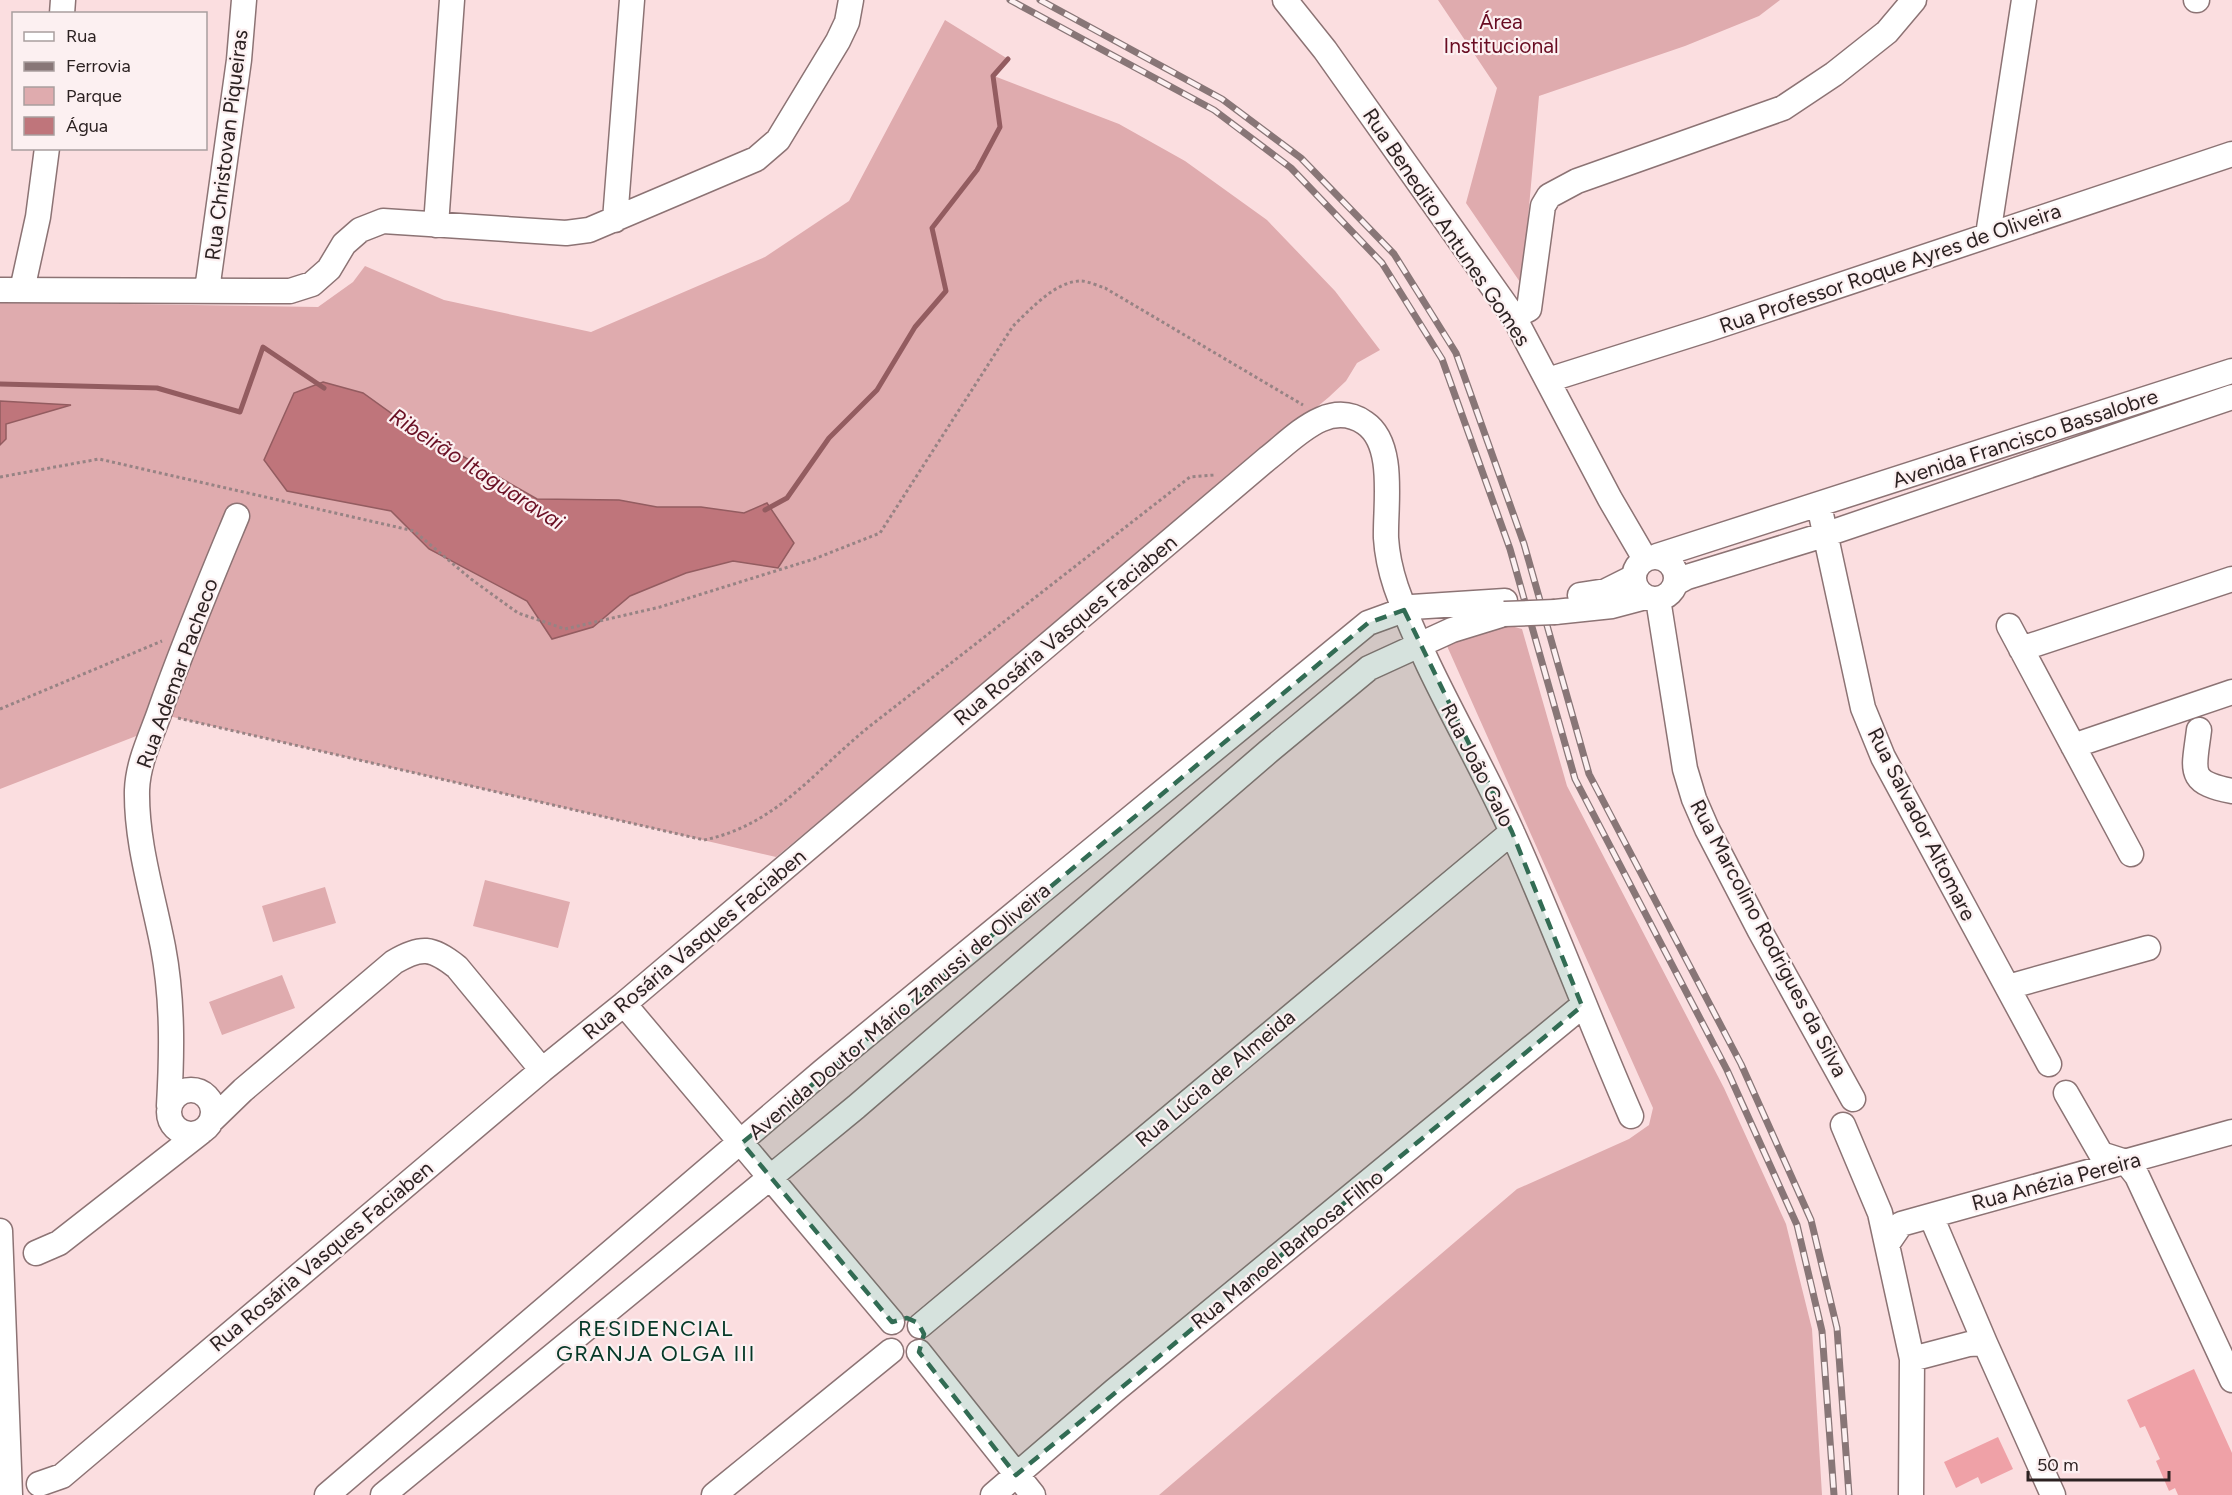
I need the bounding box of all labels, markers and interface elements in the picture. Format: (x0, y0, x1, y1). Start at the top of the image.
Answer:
park label: Área Institucional (1443, 9, 1559, 58)
legend (12, 12, 207, 150)
text: Rua (66, 25, 97, 47)
street label: Rua Christovan Piqueiras (199, 28, 253, 262)
text: Ferrovia (66, 55, 131, 77)
text: Parque (66, 85, 122, 107)
street label: Rua Benedito Antunes Gomes (1358, 103, 1536, 351)
text: Água (66, 115, 108, 137)
street label: Rua Professor Roque Ayres de Oliveira (1716, 198, 2064, 338)
street label: Avenida Francisco Bassalobre (1889, 383, 2161, 493)
water label: Ribeirão Itaguaravai (385, 402, 570, 536)
street label: Rua Rosária Vasques Faciaben (948, 529, 1182, 731)
street label: Rua Ademar Pacheco (131, 575, 223, 771)
street label: Rua João Galo (1436, 699, 1520, 831)
street label: Rua Salvador Altomare (1862, 723, 1982, 925)
street label: Rua Marcolino Rodrigues da Silva (1685, 795, 1853, 1081)
street label: Rua Rosária Vasques Faciaben (577, 843, 811, 1045)
street label: Avenida Doutor Mário Zanussi de Oliveira (743, 877, 1055, 1145)
street label: Rua Lúcia de Almeida (1130, 1004, 1300, 1152)
street label: Rua Anézia Pereira (1969, 1146, 2143, 1216)
street label: Rua Rosária Vasques Faciaben (204, 1155, 438, 1357)
street label: Rua Manoel Barbosa Filho (1186, 1164, 1388, 1334)
district label: RESIDENCIAL GRANJA OLGA III (556, 1315, 756, 1367)
scale bar (2028, 1444, 2169, 1482)
text: 50 m (2037, 1454, 2079, 1476)

